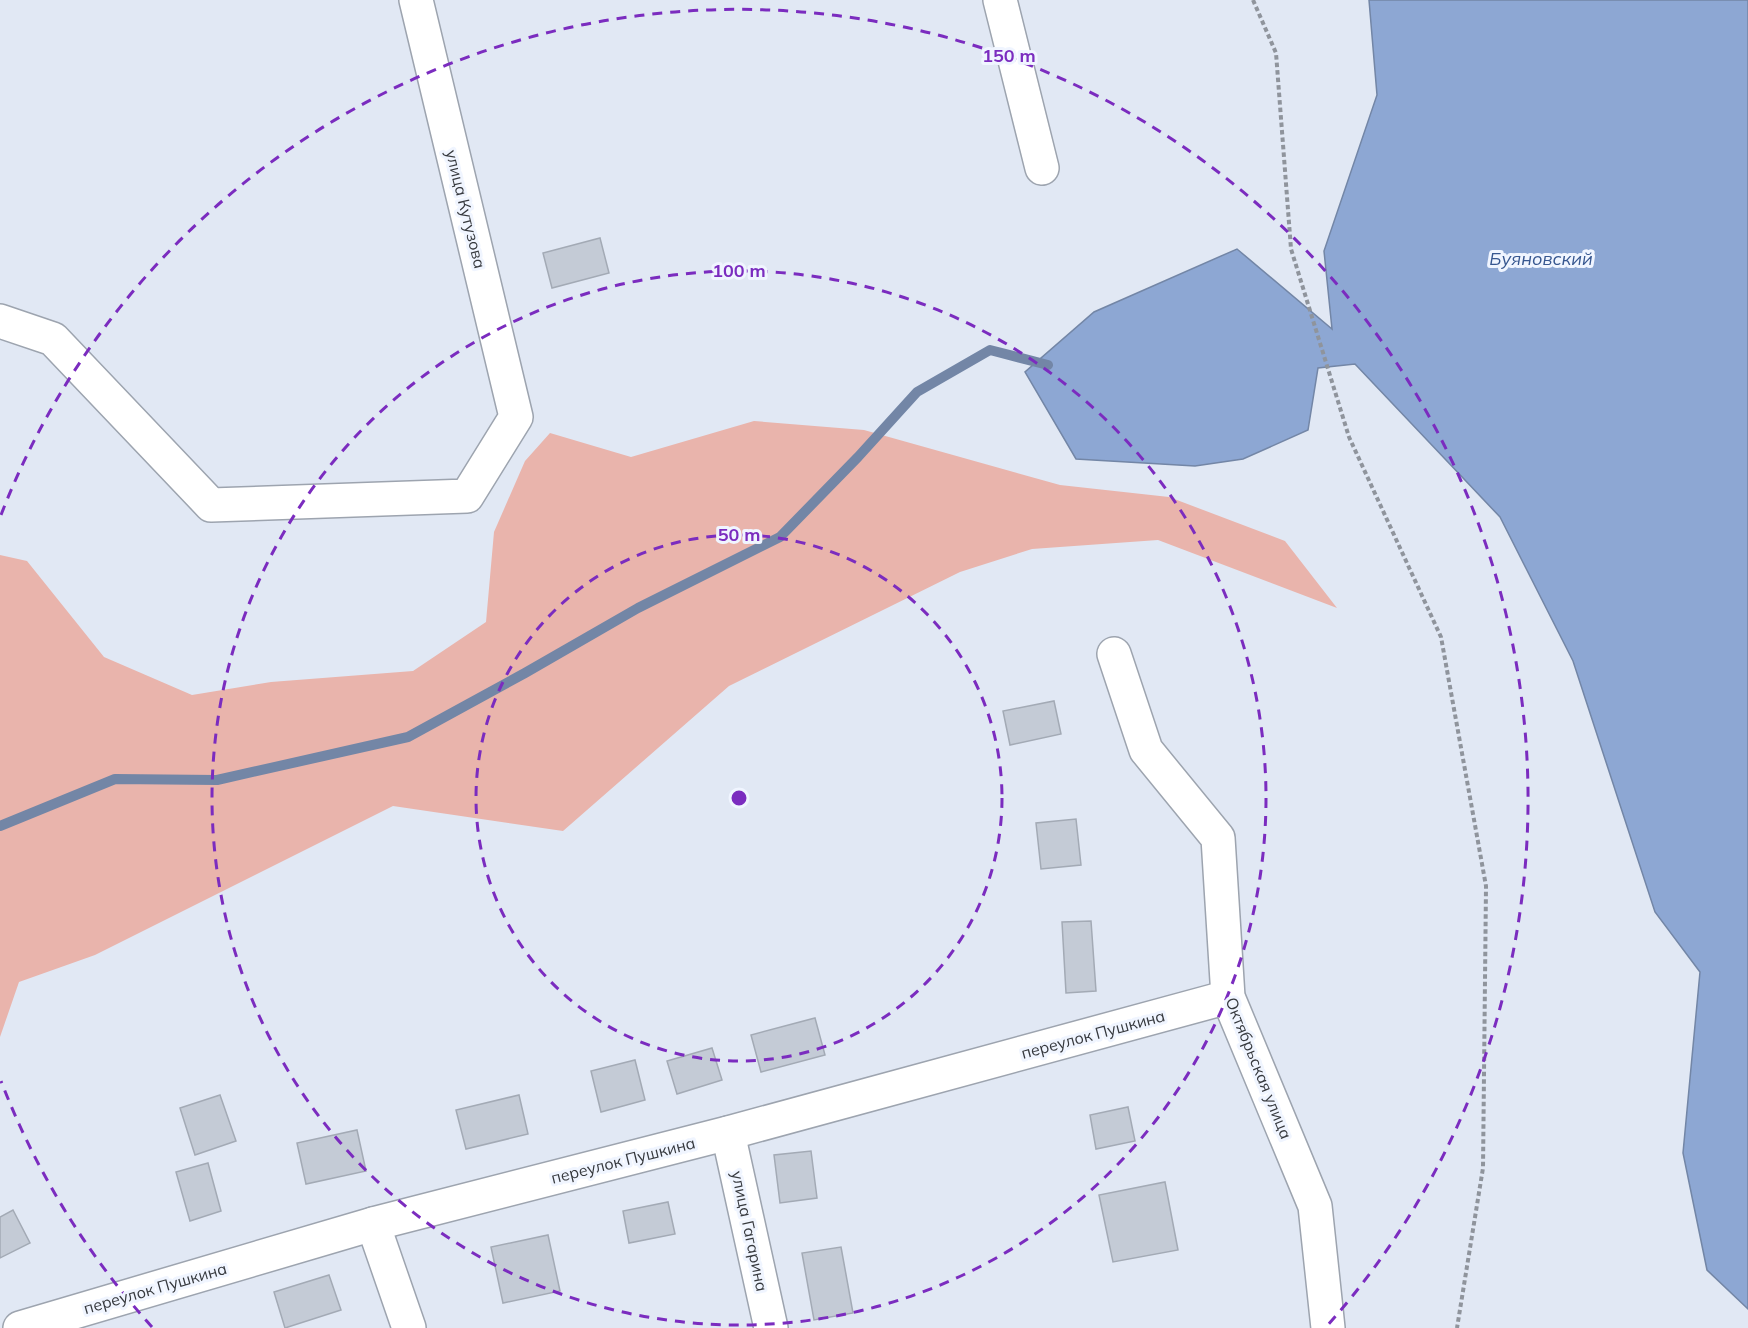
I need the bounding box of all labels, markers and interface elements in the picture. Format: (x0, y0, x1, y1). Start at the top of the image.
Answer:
text: 150 m (982, 44, 1036, 67)
street label: улица Кутузова (442, 148, 490, 270)
water label: Буяновский (1489, 247, 1593, 270)
text: 100 m (712, 259, 766, 282)
text: 50 m (718, 523, 760, 546)
centre of rings (729, 788, 749, 808)
street label: Октябрьская улица (1221, 994, 1297, 1142)
street label: переулок Пушкина (1019, 1005, 1167, 1063)
street label: переулок Пушкина (549, 1132, 697, 1188)
street label: улица Гагарина (727, 1169, 773, 1293)
street label: переулок Пушкина (81, 1258, 229, 1318)

